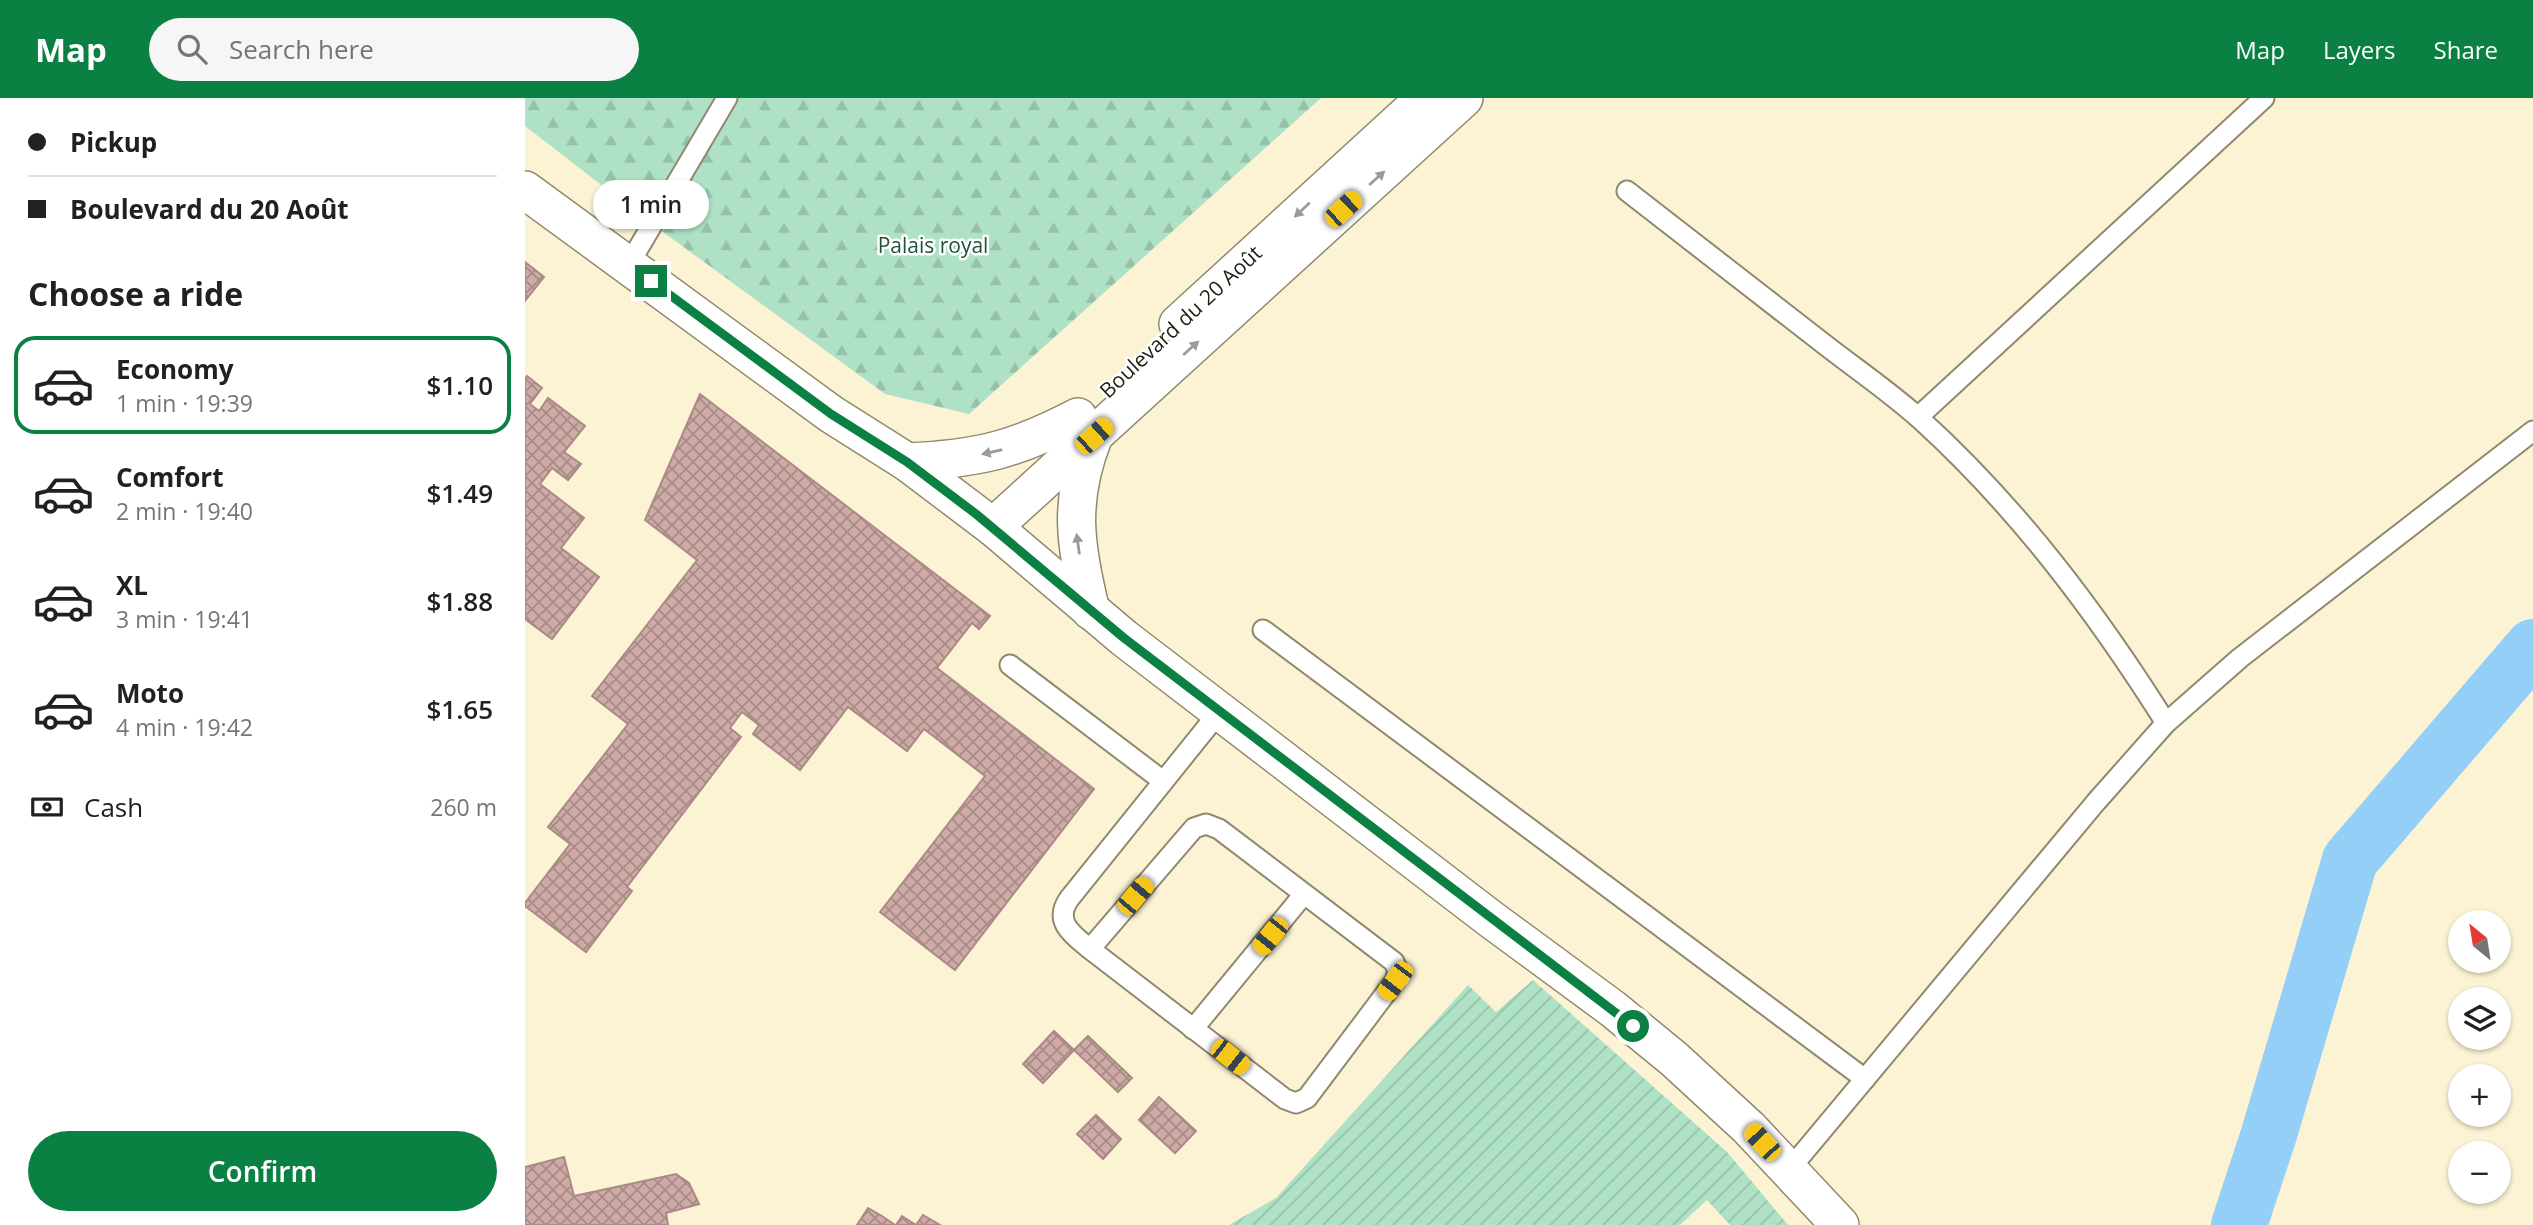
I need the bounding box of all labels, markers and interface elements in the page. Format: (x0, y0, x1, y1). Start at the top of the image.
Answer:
search box (149, 18, 639, 81)
text: Map (35, 27, 107, 72)
icon: search (173, 30, 211, 68)
text: Search here (229, 31, 374, 67)
text: Map (2235, 33, 2285, 66)
text: Layers (2323, 33, 2396, 66)
text: Share (2434, 33, 2498, 66)
text: Pickup (70, 124, 157, 160)
one-way arrow (1368, 170, 1386, 186)
callout: 1 min (593, 180, 709, 228)
car (1321, 187, 1366, 231)
text: 1 min (620, 188, 682, 220)
text: Boulevard du 20 Août (70, 191, 349, 227)
one-way arrow (1294, 202, 1311, 218)
park label: Palais royal (878, 231, 988, 259)
street label: Boulevard du 20 Août (1093, 239, 1267, 404)
route end (635, 265, 667, 297)
text: Choose a ride (28, 272, 243, 315)
one-way arrow (1182, 340, 1200, 356)
text: Economy (116, 351, 234, 387)
icon: car (32, 354, 95, 417)
text: $1.10 (426, 367, 493, 403)
text: 1 min · 19:39 (116, 387, 253, 419)
car (1072, 414, 1117, 458)
one-way arrow (981, 447, 1003, 458)
text: Comfort (116, 459, 223, 495)
icon: car (32, 462, 95, 525)
text: $1.49 (426, 475, 493, 511)
text: 2 min · 19:40 (116, 495, 253, 527)
one-way arrow (1072, 533, 1083, 555)
text: XL (116, 567, 148, 603)
icon: car (32, 570, 95, 633)
text: $1.88 (426, 583, 493, 619)
text: 3 min · 19:41 (116, 603, 253, 635)
text: Moto (116, 675, 184, 711)
icon: car (32, 678, 95, 741)
text: $1.65 (426, 691, 493, 727)
text: 4 min · 19:42 (116, 711, 253, 743)
icon: cash (28, 788, 66, 826)
text: Cash (84, 789, 143, 825)
text: 260 m (430, 791, 497, 823)
car (1114, 873, 1157, 919)
north arrow (2448, 910, 2511, 973)
map controls (2448, 910, 2511, 1204)
car (1249, 913, 1292, 959)
car (1374, 958, 1417, 1004)
button: layers (2448, 987, 2511, 1050)
route start (1617, 1010, 1649, 1042)
car (1207, 1036, 1254, 1078)
button: + (2448, 1064, 2511, 1127)
car (1740, 1119, 1785, 1165)
button: Confirm (28, 1131, 497, 1211)
button: − (2448, 1141, 2511, 1204)

